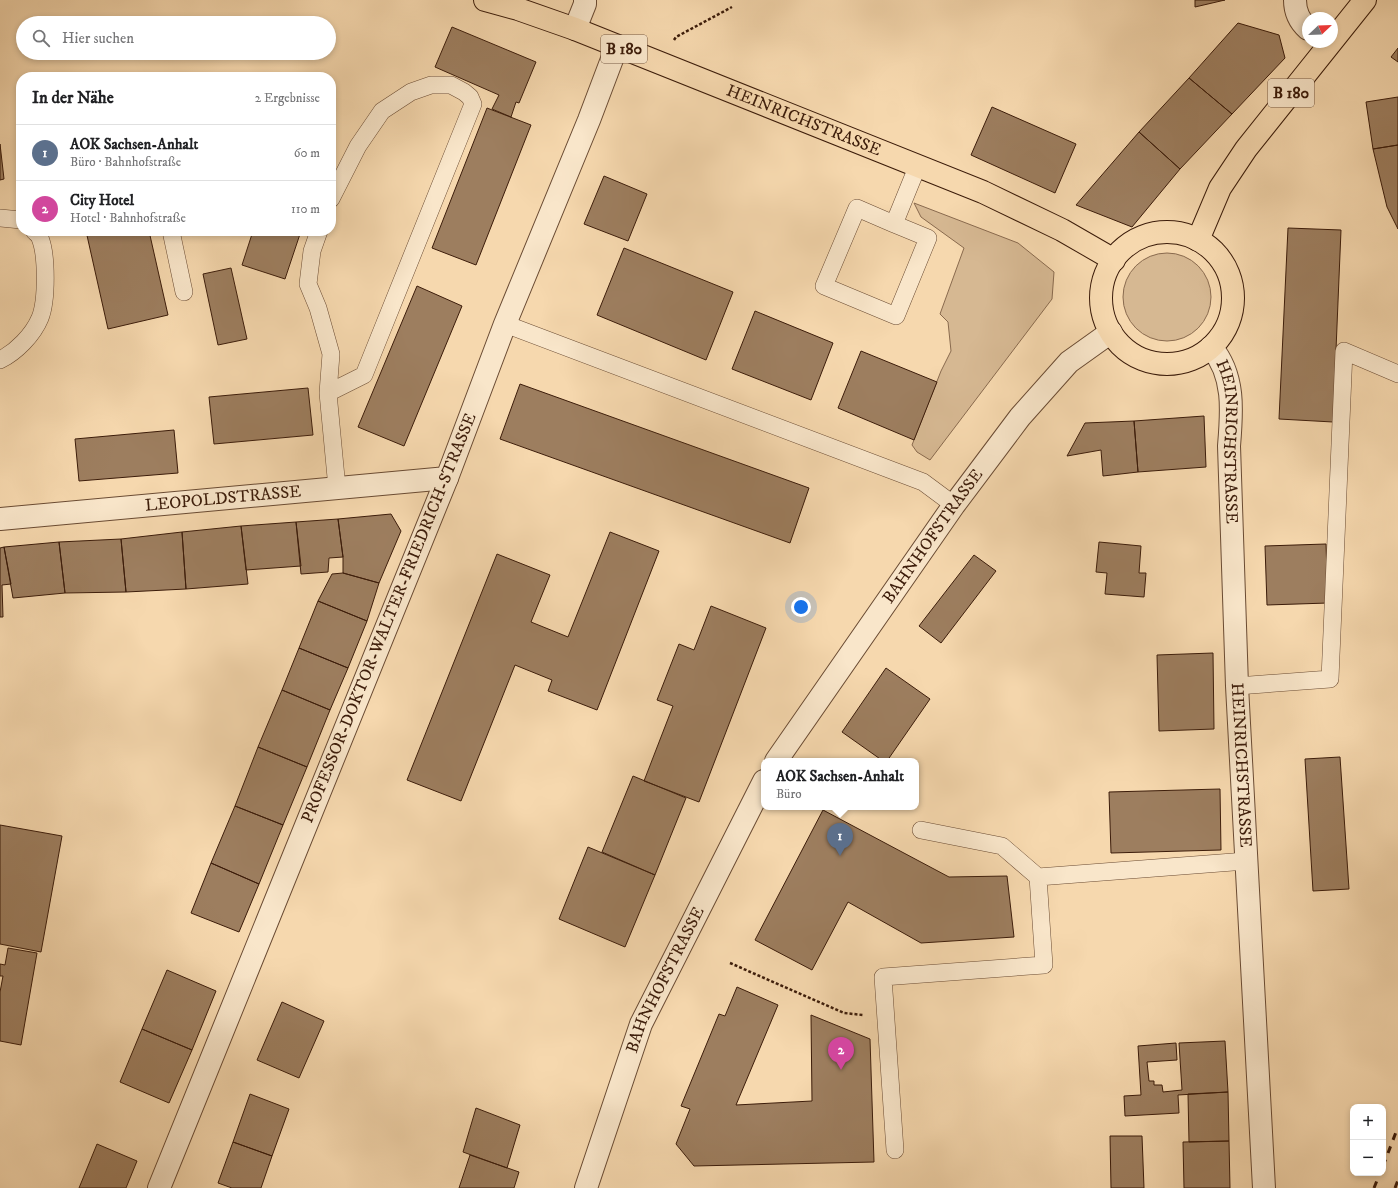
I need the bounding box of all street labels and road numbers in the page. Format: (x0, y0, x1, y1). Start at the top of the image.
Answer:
road number: B 180 (601, 35, 647, 63)
road number: B 180 (1268, 79, 1314, 107)
street label: HEINRICHSTRASSE (723, 80, 884, 161)
street label: HEINRICHSTRASSE (1211, 356, 1243, 524)
street label: PROFESSOR-DOKTOR-WALTER-FRIEDRICH-STRASSE (296, 410, 482, 826)
street label: BAHNHOFSTRASSE (878, 465, 988, 608)
street label: LEOPOLDSTRASSE (144, 480, 302, 517)
street label: HEINRICHSTRASSE (1226, 682, 1257, 848)
street label: BAHNHOFSTRASSE (621, 903, 710, 1056)

